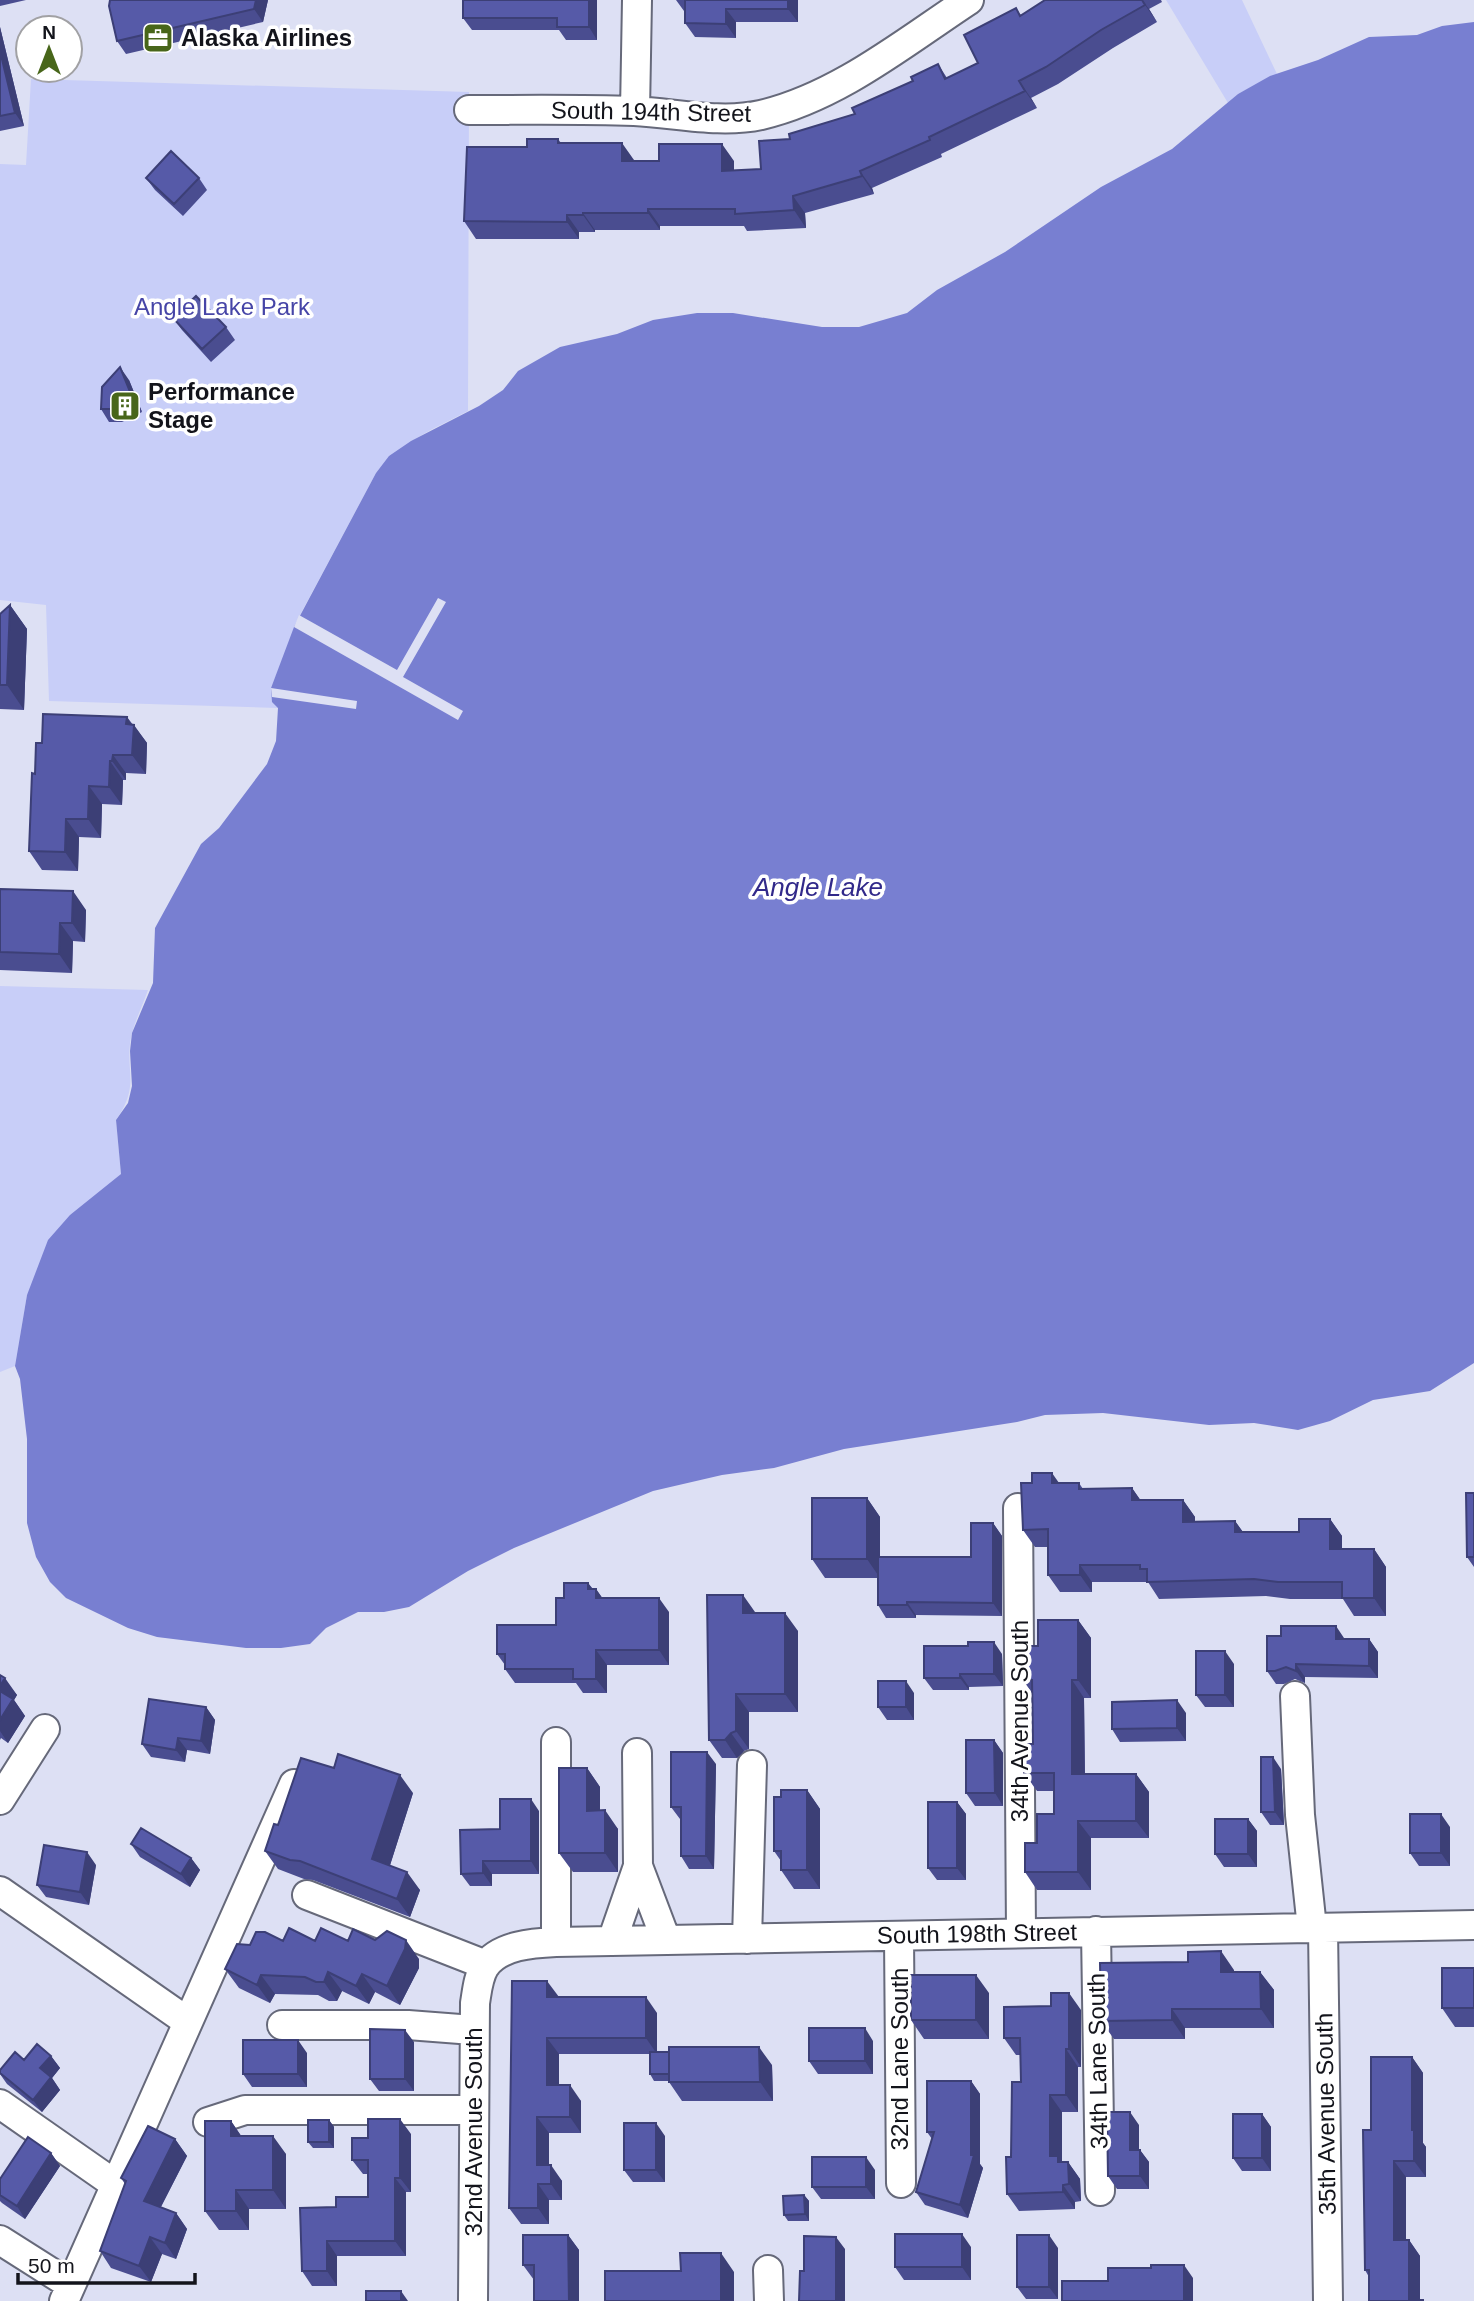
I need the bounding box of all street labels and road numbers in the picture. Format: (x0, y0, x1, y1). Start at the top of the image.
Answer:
street label: South 194th Street (551, 96, 752, 127)
street label: 34th Avenue South (1006, 1620, 1033, 1822)
street label: South 198th Street (877, 1918, 1078, 1949)
street label: 32nd Lane South (886, 1968, 913, 2150)
street label: 34th Lane South (1082, 1973, 1113, 2149)
street label: 35th Avenue South (1310, 2013, 1341, 2215)
street label: 32nd Avenue South (460, 2027, 487, 2237)

